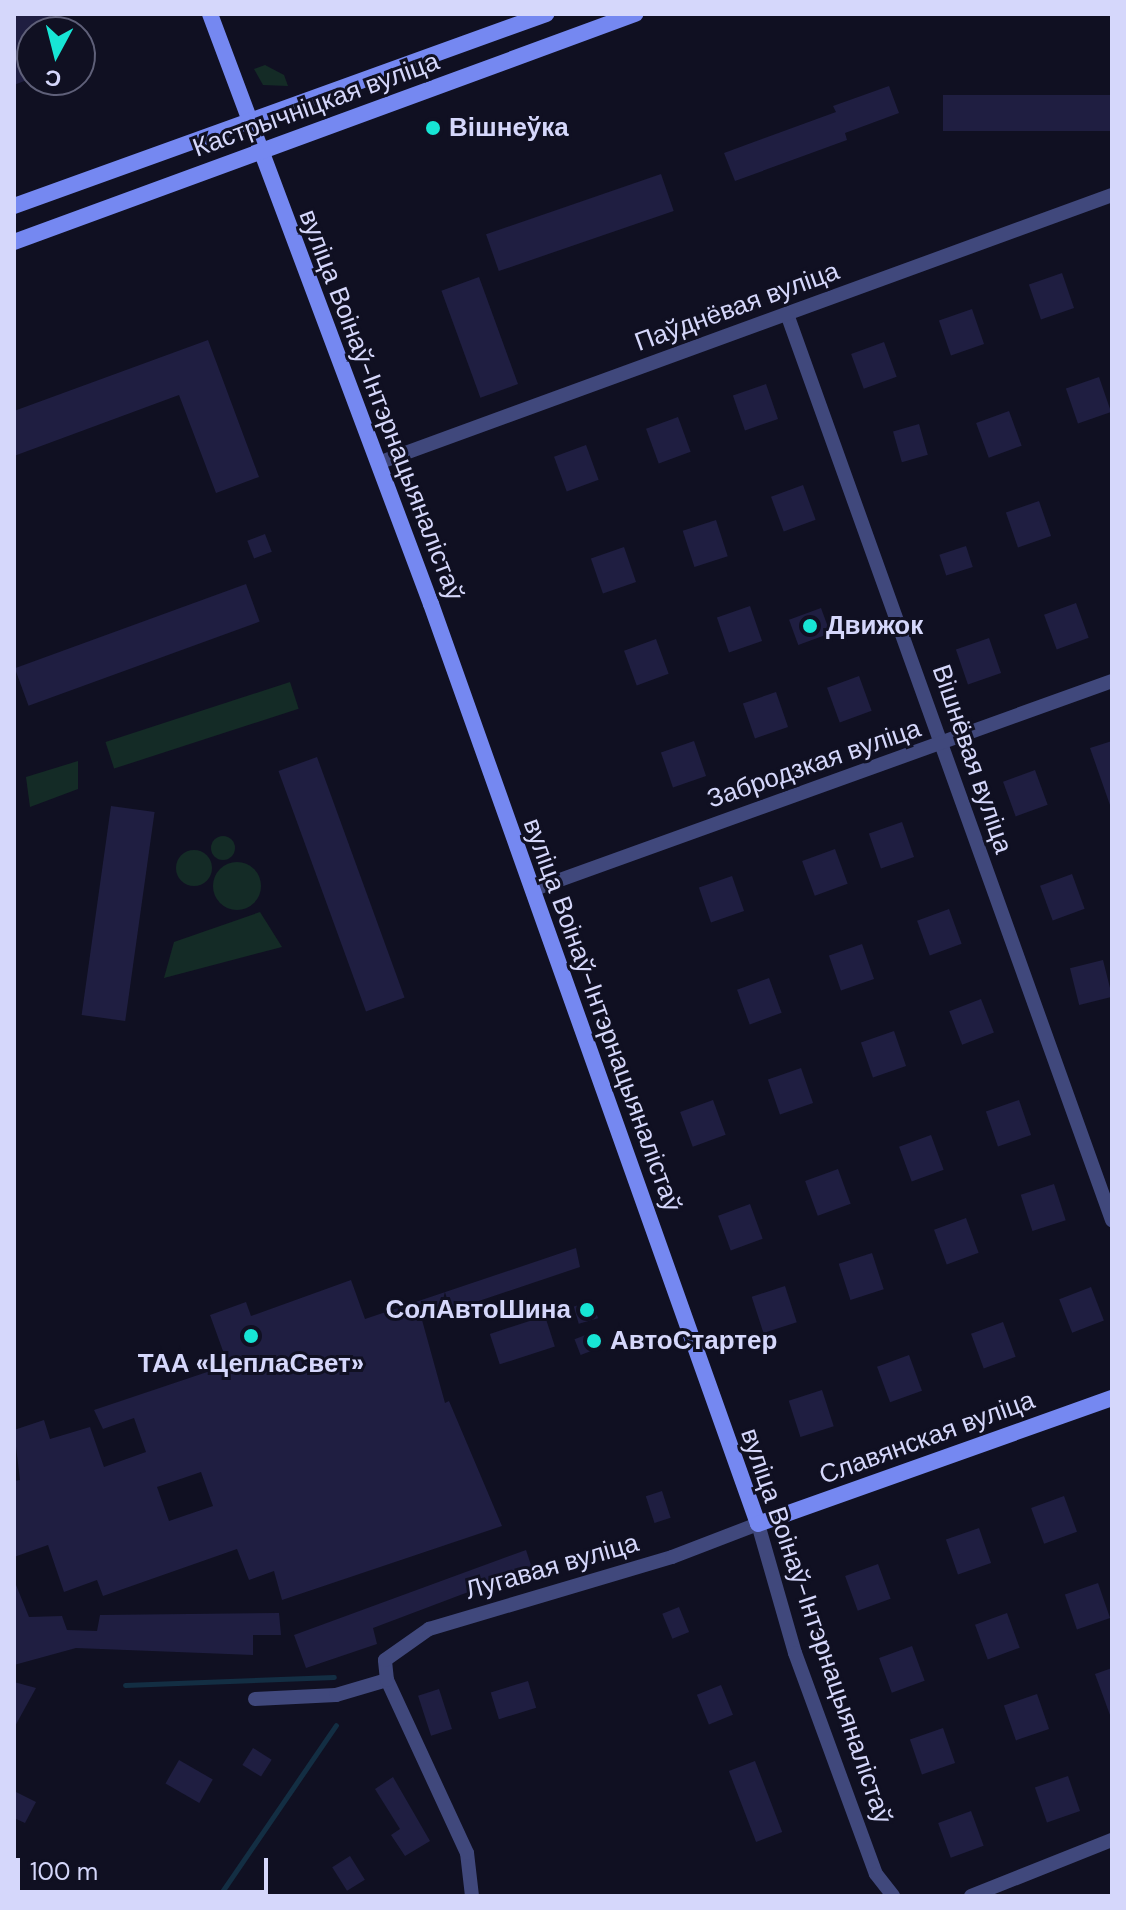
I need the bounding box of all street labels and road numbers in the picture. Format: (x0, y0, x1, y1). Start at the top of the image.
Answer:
street label: Кастрычніцкая вуліца (189, 46, 443, 164)
street label: вуліца Воінаў-Інтэрнацыяналістаў (292, 205, 470, 605)
street label: Паўднёвая вуліца (631, 256, 843, 358)
street label: Вішнёвая вуліца (925, 660, 1019, 858)
street label: Забродзкая вуліца (703, 713, 925, 815)
street label: вуліца Воінаў-Інтэрнацыяналістаў (516, 814, 688, 1216)
street label: Славянская вуліца (815, 1385, 1039, 1491)
street label: вуліца Воінаў-Інтэрнацыяналістаў (734, 1424, 898, 1828)
street label: Лугавая вуліца (462, 1527, 642, 1607)

